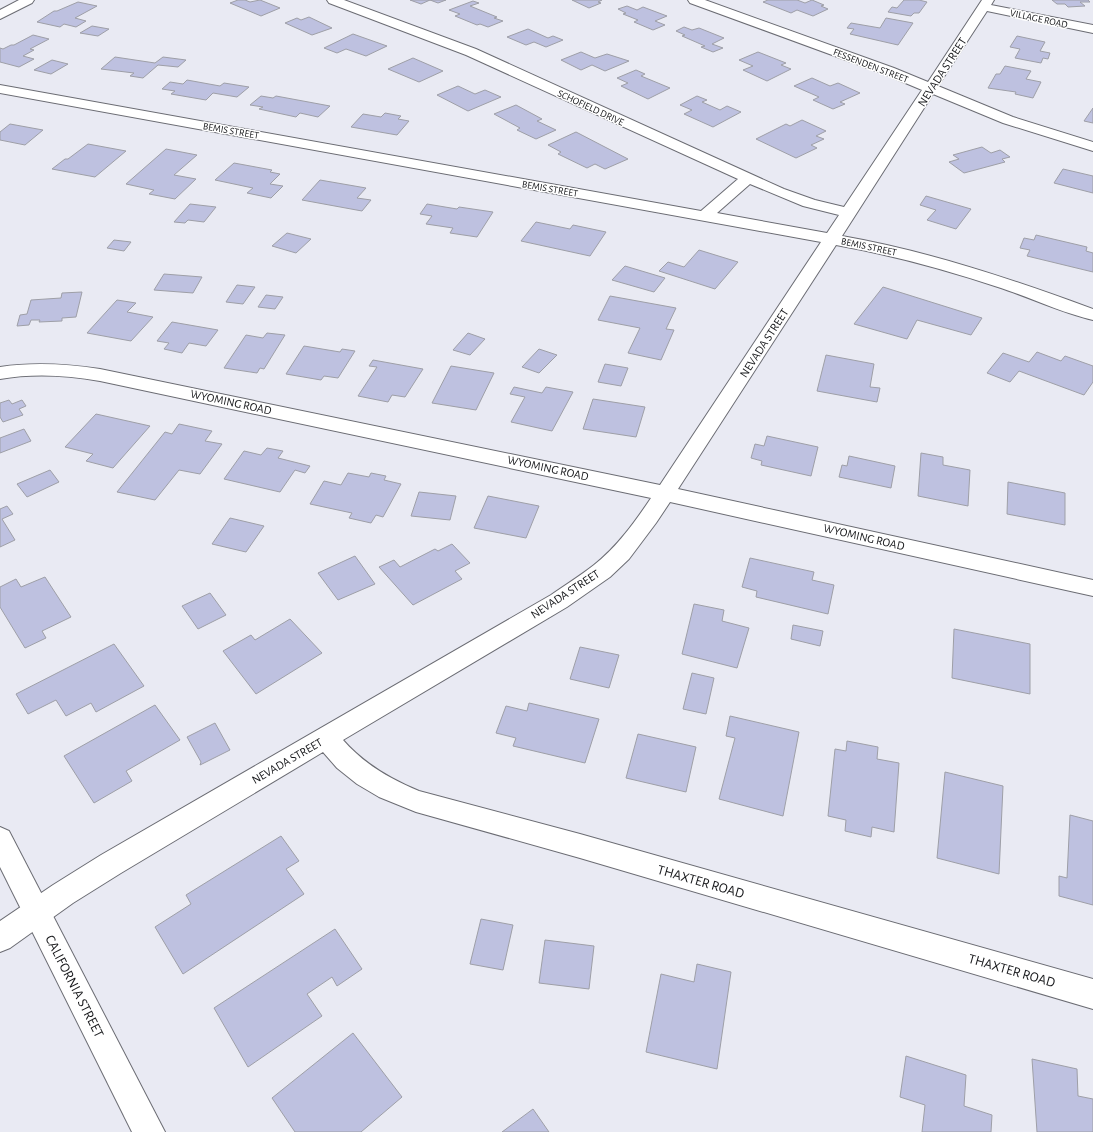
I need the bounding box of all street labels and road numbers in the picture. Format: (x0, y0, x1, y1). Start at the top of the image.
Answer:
street label: VILLAGE ROAD (1009, 8, 1069, 30)
street label: NEVADA STREET (915, 35, 969, 109)
street label: FESSENDEN STREET (832, 47, 910, 85)
street label: SCHOFIELD DRIVE (556, 88, 625, 128)
street label: BEMIS STREET (202, 121, 260, 141)
street label: BEMIS STREET (521, 179, 579, 199)
street label: BEMIS STREET (840, 236, 898, 258)
street label: NEVADA STREET (737, 306, 791, 380)
street label: WYOMING ROAD (189, 388, 273, 417)
street label: WYOMING ROAD (506, 454, 590, 483)
street label: WYOMING ROAD (822, 522, 906, 552)
street label: NEVADA STREET (528, 567, 602, 621)
street label: NEVADA STREET (250, 736, 324, 786)
street label: THAXTER ROAD (656, 863, 746, 901)
street label: CALIFORNIA STREET (42, 933, 106, 1040)
street label: THAXTER ROAD (967, 952, 1057, 990)

